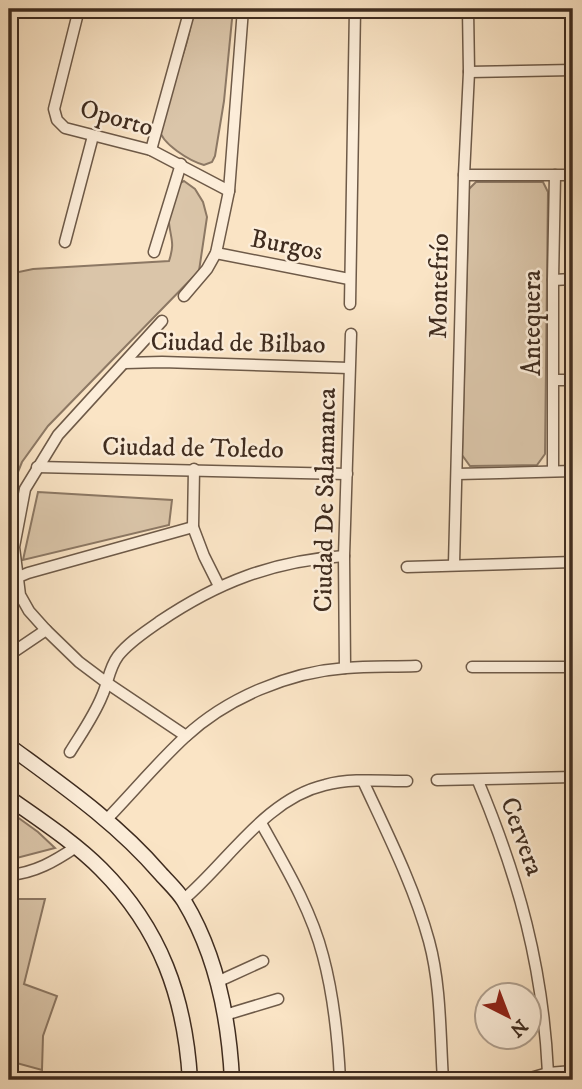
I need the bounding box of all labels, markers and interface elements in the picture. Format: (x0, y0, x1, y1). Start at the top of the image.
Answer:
street label: Oporto (76, 92, 157, 145)
street label: Burgos (248, 222, 326, 269)
street label: Montefrío (422, 233, 457, 339)
street label: Antequera (516, 270, 549, 376)
street label: Ciudad de Bilbao (150, 325, 326, 362)
street label: Ciudad De Salamanca (307, 388, 344, 613)
street label: Ciudad de Toledo (102, 430, 284, 467)
street label: Cervera (492, 793, 551, 880)
north arrow (474, 981, 544, 1050)
text: N (505, 1014, 532, 1042)

